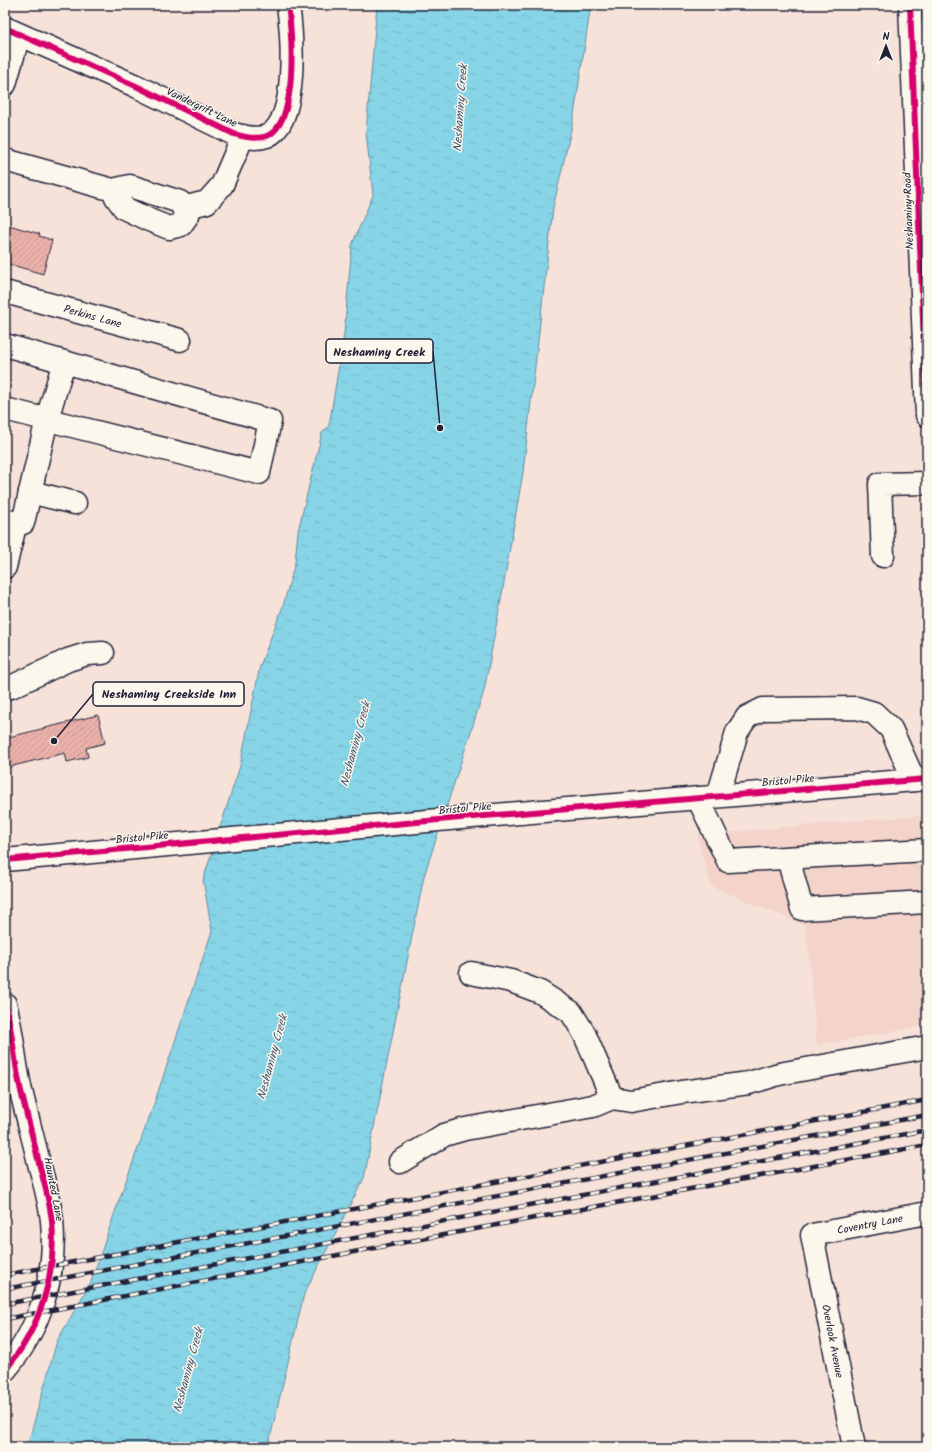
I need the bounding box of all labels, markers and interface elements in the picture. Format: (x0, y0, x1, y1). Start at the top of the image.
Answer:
north arrow (866, 26, 906, 66)
text: N (883, 28, 890, 46)
water label: Neshaminy Creek (448, 61, 473, 152)
street label: Vandergrift Lane (163, 83, 240, 133)
street label: Neshaminy Road (899, 172, 919, 250)
street label: Perkins Lane (61, 301, 124, 334)
callout: Neshaminy Creek (326, 339, 433, 363)
text: Neshaminy Creek (333, 343, 426, 362)
callout: Neshaminy Creekside Inn (93, 682, 244, 706)
text: Neshaminy Creekside Inn (102, 685, 237, 704)
water label: Neshaminy Creek (335, 697, 377, 789)
street label: Bristol Pike (761, 770, 815, 792)
street label: Bristol Pike (438, 798, 492, 820)
street label: Bristol Pike (115, 827, 169, 849)
water label: Neshaminy Creek (252, 1010, 294, 1102)
street label: Haunted Lane (38, 1156, 68, 1223)
street label: Coventry Lane (836, 1210, 904, 1240)
street label: Overlook Avenue (816, 1303, 848, 1380)
water label: Neshaminy Creek (168, 1323, 210, 1415)

